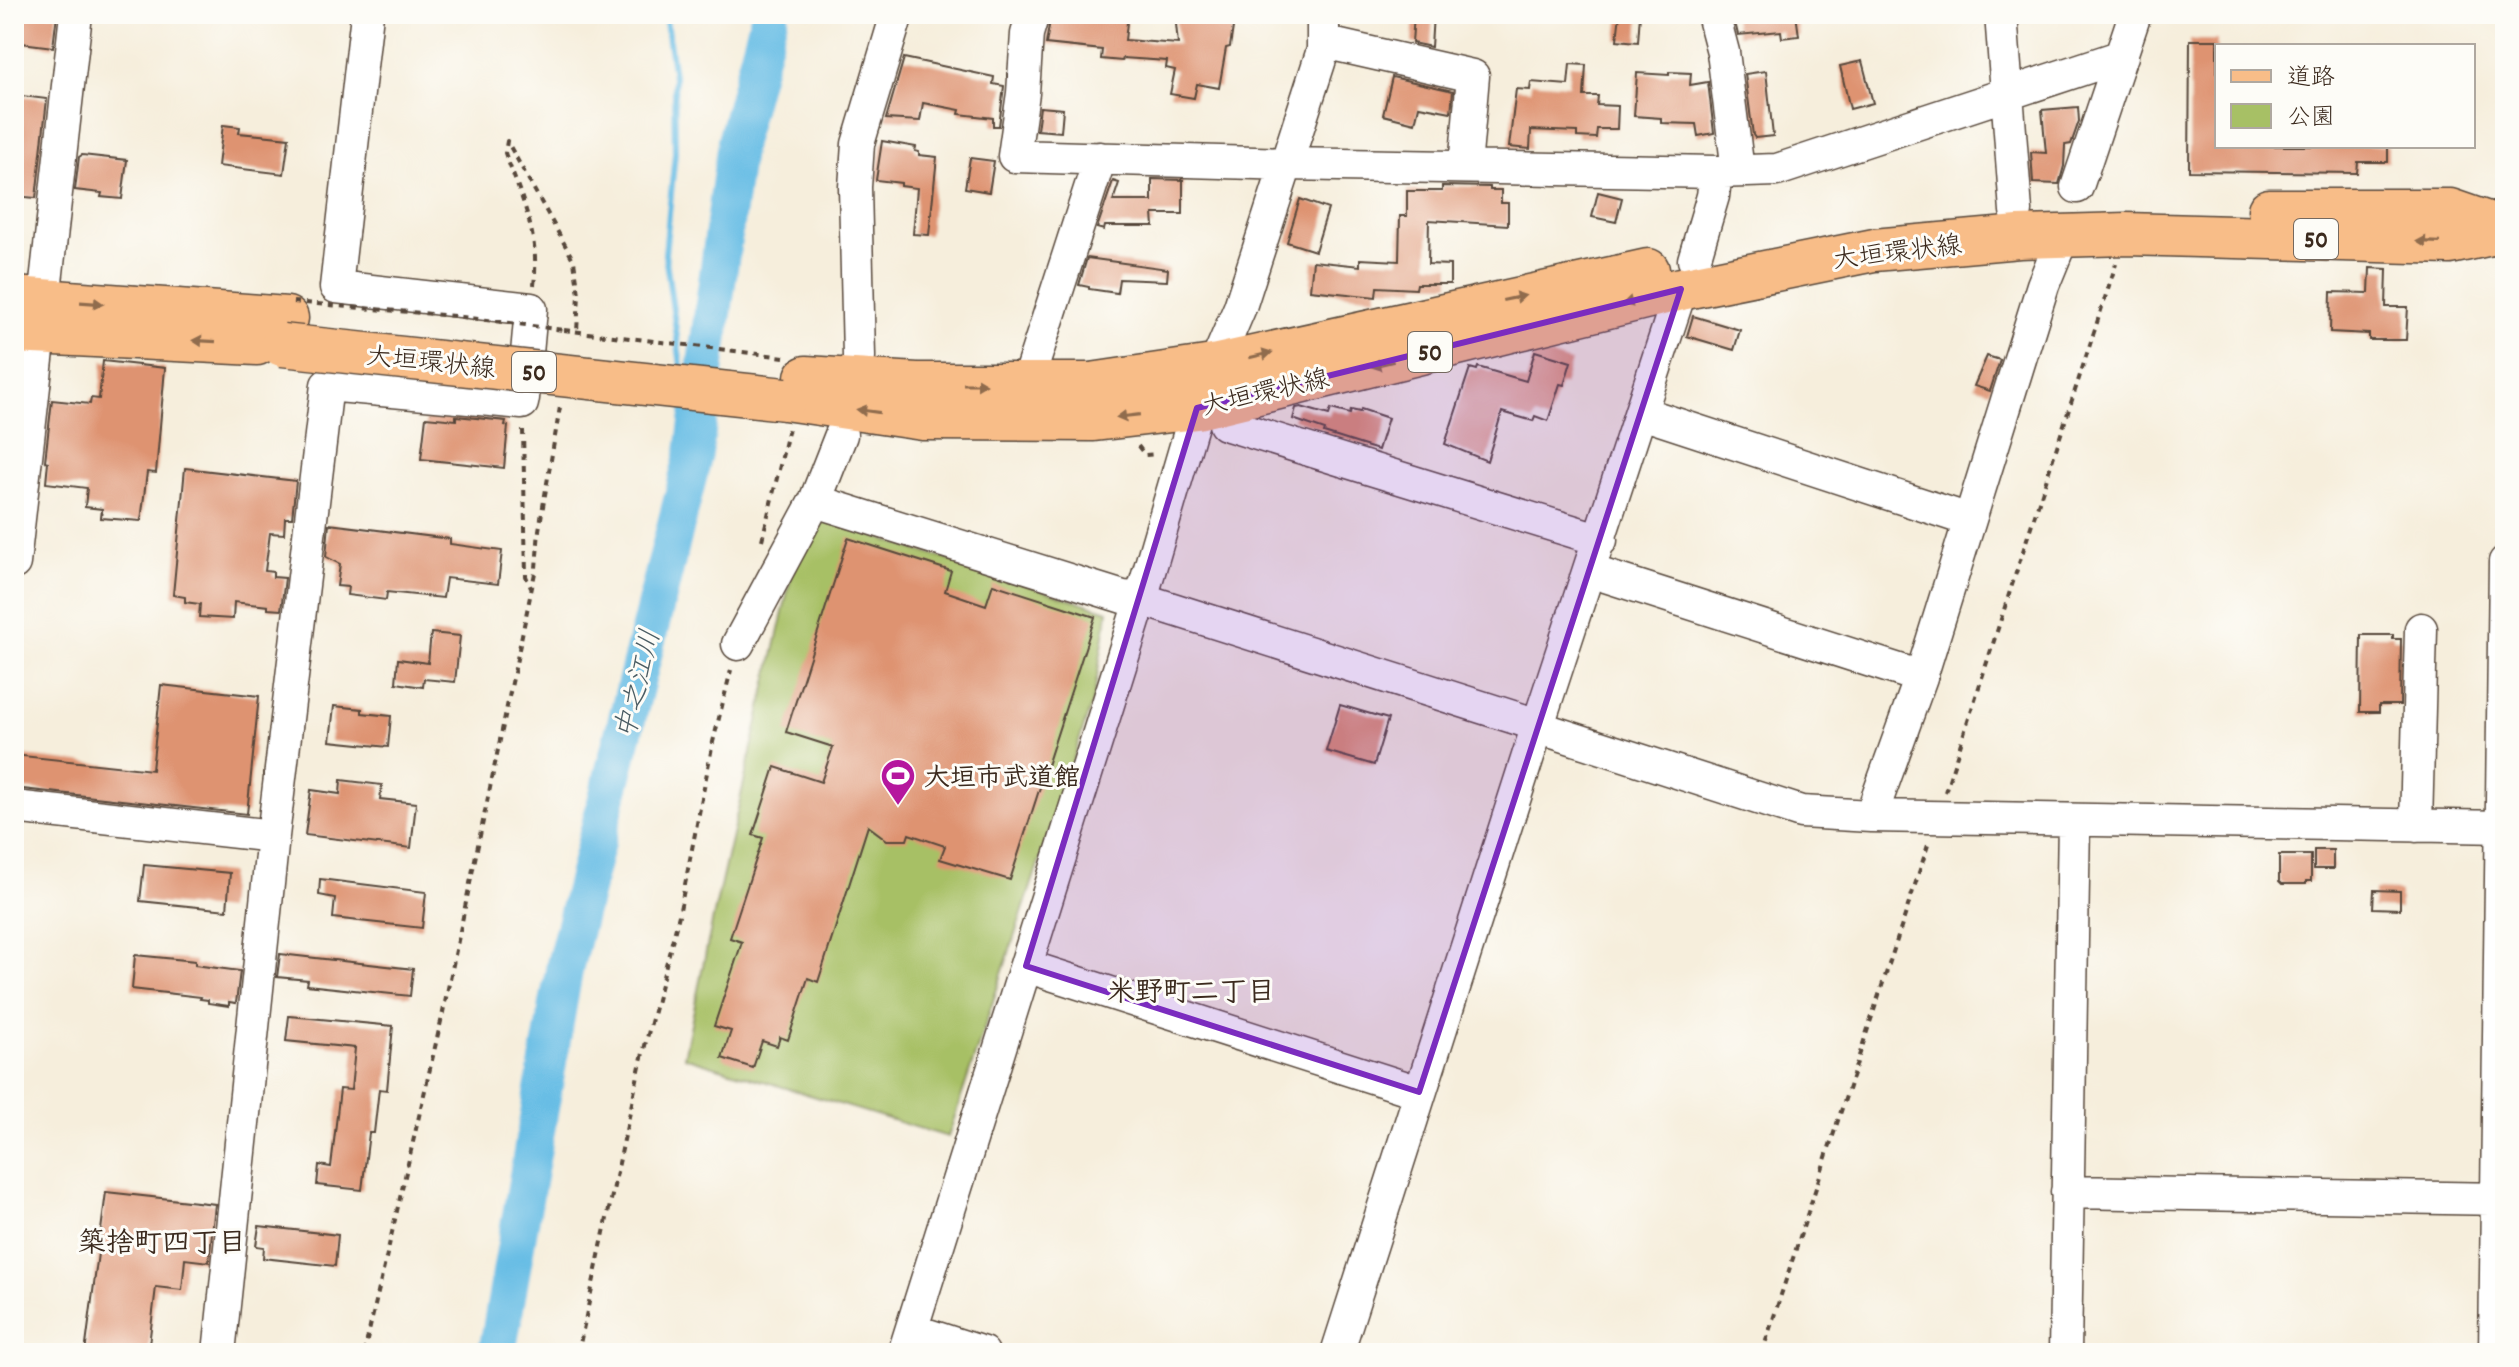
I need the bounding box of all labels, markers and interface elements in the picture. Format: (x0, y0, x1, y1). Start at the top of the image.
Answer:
legend (2215, 44, 2475, 148)
text: 道路 (2287, 62, 2335, 96)
text: 公園 (2287, 102, 2335, 136)
road number: 50 (2294, 219, 2338, 259)
street label: 大垣環状線 (1831, 228, 1964, 281)
one-way arrow (2415, 236, 2440, 249)
one-way arrow (1502, 291, 1527, 304)
one-way arrow (1622, 296, 1647, 308)
one-way arrow (80, 297, 105, 310)
road number: 50 (1408, 332, 1452, 372)
one-way arrow (191, 334, 216, 347)
street label: 大垣環状線 (364, 339, 497, 390)
one-way arrow (1248, 348, 1273, 360)
road number: 50 (512, 352, 556, 392)
one-way arrow (1369, 358, 1394, 370)
street label: 大垣環状線 (1198, 362, 1333, 427)
one-way arrow (963, 378, 988, 390)
one-way arrow (856, 404, 881, 417)
one-way arrow (1115, 410, 1140, 423)
water label: 中之江川 (608, 626, 674, 744)
sports icon: 大垣市武道館 (879, 757, 917, 807)
place label: 大垣市武道館 (924, 761, 1080, 798)
district label: 米野町二丁目 (1107, 975, 1275, 1015)
district label: 築捨町四丁目 (78, 1226, 246, 1266)

